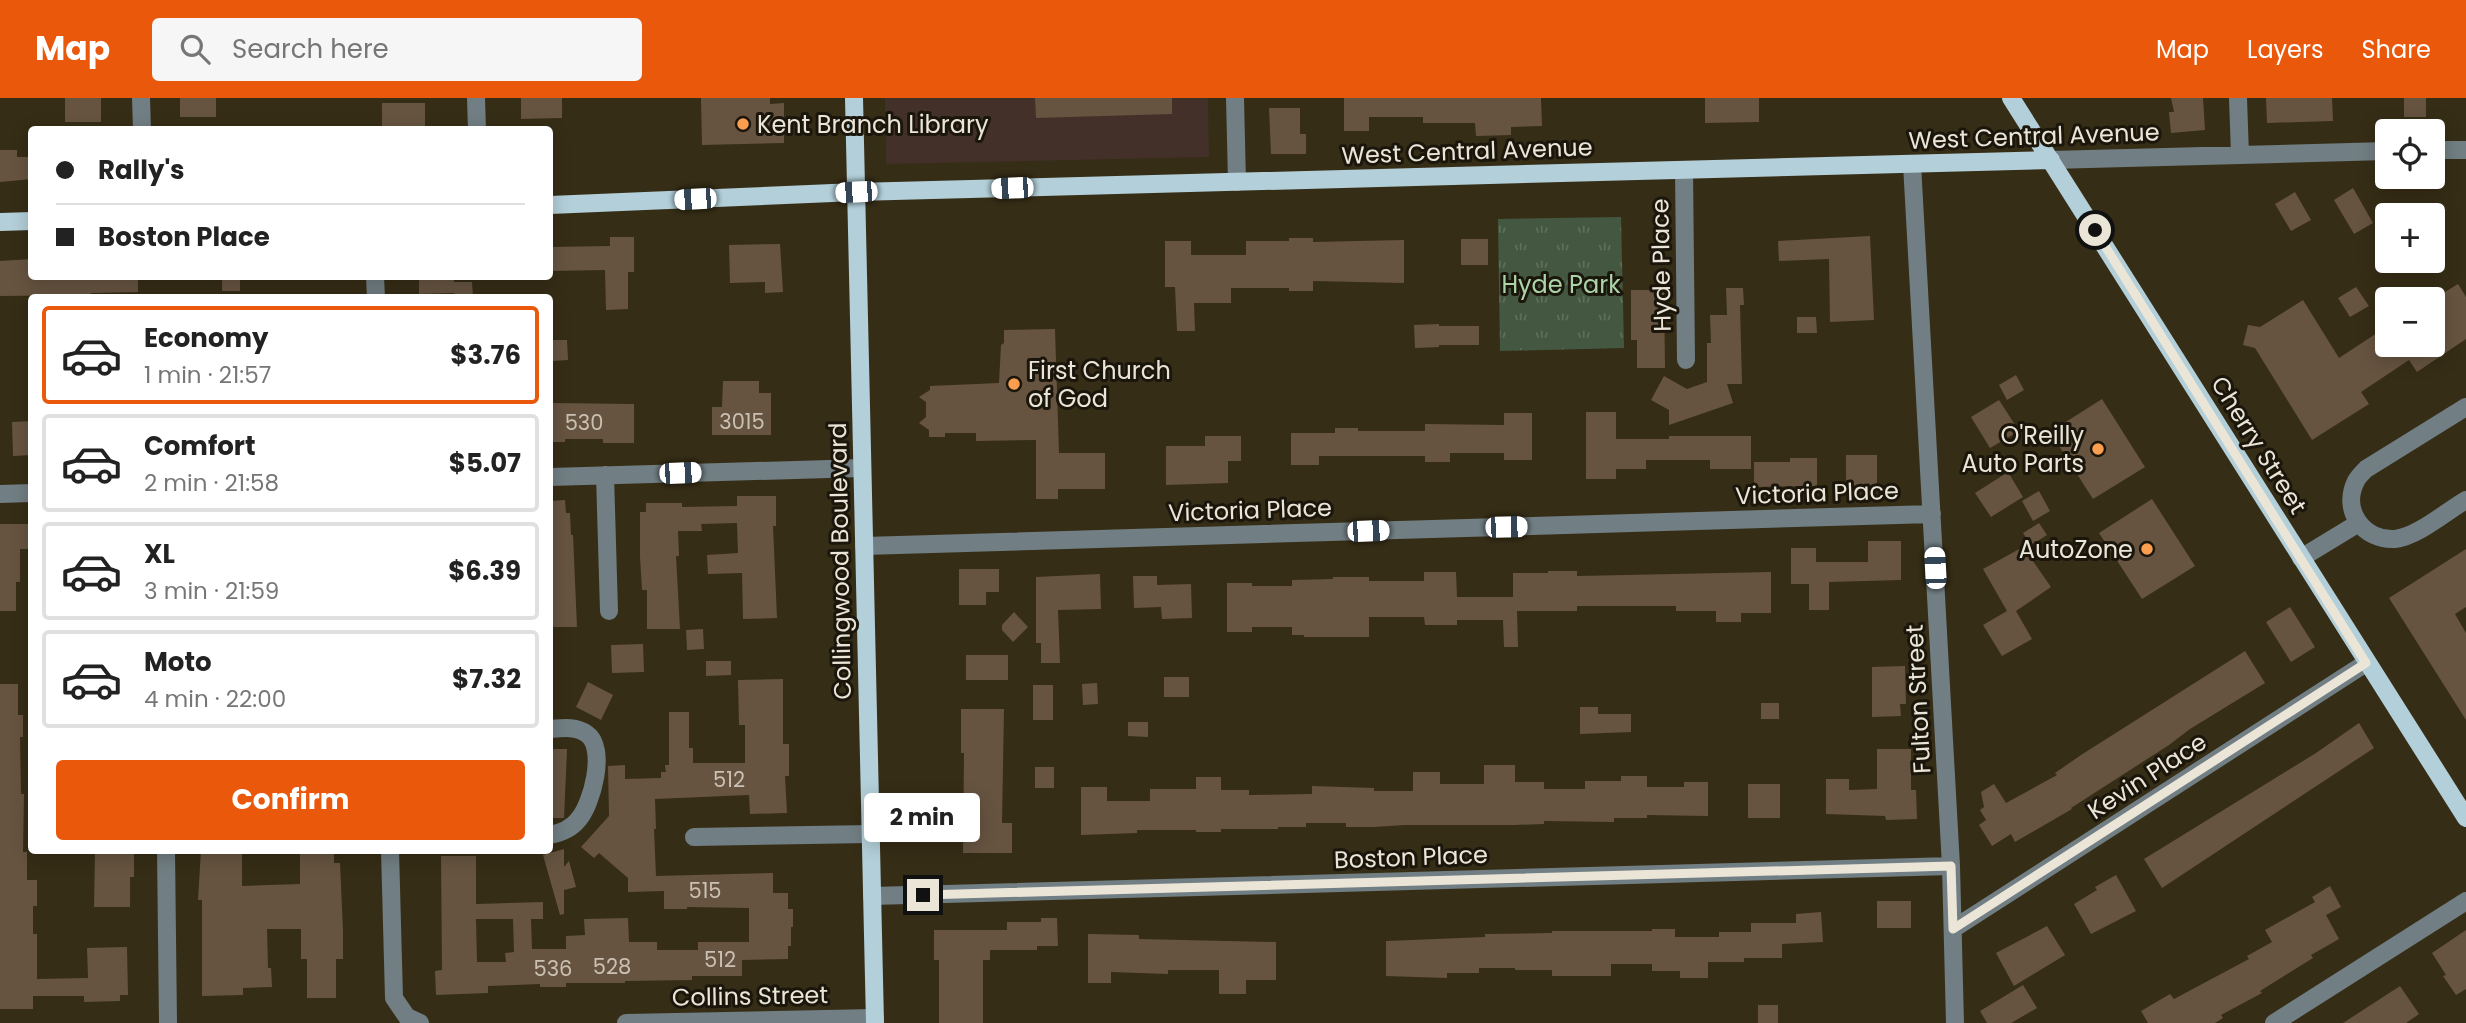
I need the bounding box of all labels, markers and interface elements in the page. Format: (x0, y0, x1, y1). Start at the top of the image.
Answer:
search box (152, 18, 642, 81)
text: Map (35, 25, 110, 72)
icon: search (176, 30, 214, 68)
text: Search here (232, 31, 389, 67)
text: Map (2156, 33, 2209, 66)
text: Layers (2247, 33, 2323, 66)
text: Share (2361, 33, 2431, 66)
place label: Kent Branch Library (757, 108, 989, 141)
street label: West Central Avenue (1908, 115, 2160, 157)
marker: Kent Branch Library (735, 116, 751, 132)
map controls (2375, 119, 2445, 357)
button: locate (2375, 119, 2445, 189)
street label: West Central Avenue (1341, 130, 1593, 172)
text: Rally's (98, 152, 185, 188)
car (991, 177, 1034, 199)
car (835, 180, 878, 204)
car (674, 187, 717, 211)
street label: Hyde Place (1643, 198, 1679, 332)
button: + (2375, 203, 2445, 273)
route start (2079, 214, 2111, 246)
text: Boston Place (98, 219, 270, 255)
park label: Hyde Park (1501, 268, 1621, 301)
button: − (2375, 287, 2445, 357)
text: Economy (144, 320, 268, 356)
icon: car (60, 324, 123, 387)
text: $3.76 (450, 337, 521, 373)
place label: First Church of God (1028, 354, 1171, 415)
text: 1 min · 21:57 (144, 359, 271, 391)
street label: Cherry Street (2203, 370, 2315, 520)
marker: First Church of God (1006, 376, 1022, 392)
house number: 3015 (719, 407, 765, 436)
house number: 530 (565, 408, 603, 437)
place label: O'Reilly Auto Parts (1962, 419, 2084, 480)
street label: Collingwood Boulevard (821, 422, 859, 700)
text: Comfort (144, 428, 256, 464)
icon: car (60, 432, 123, 495)
marker: O'Reilly Auto Parts (2090, 441, 2106, 457)
text: $5.07 (449, 445, 521, 481)
car (659, 462, 702, 484)
text: 2 min · 21:58 (144, 467, 279, 499)
street label: Victoria Place (1735, 474, 1899, 512)
street label: Victoria Place (1168, 491, 1332, 529)
car (1485, 516, 1528, 538)
car (1347, 520, 1390, 542)
place label: AutoZone (2019, 533, 2133, 566)
text: XL (144, 536, 175, 572)
icon: car (60, 540, 123, 603)
marker: AutoZone (2139, 541, 2155, 557)
car (1924, 546, 1947, 590)
text: $6.39 (448, 553, 521, 589)
text: 3 min · 21:59 (144, 575, 279, 607)
street label: Fulton Street (1898, 623, 1938, 775)
text: Moto (144, 644, 212, 680)
icon: car (60, 648, 123, 711)
text: $7.32 (452, 661, 521, 697)
text: 4 min · 22:00 (144, 683, 286, 715)
street label: Kevin Place (2081, 725, 2213, 827)
button: Confirm (56, 760, 525, 840)
house number: 512 (713, 765, 745, 794)
callout: 2 min (865, 794, 981, 842)
text: 2 min (890, 801, 954, 833)
street label: Boston Place (1334, 838, 1488, 876)
house number: 515 (688, 876, 722, 905)
route end (907, 879, 939, 911)
house number: 512 (704, 945, 736, 974)
house number: 528 (593, 952, 631, 981)
house number: 536 (534, 954, 572, 983)
street label: Collins Street (672, 978, 828, 1014)

